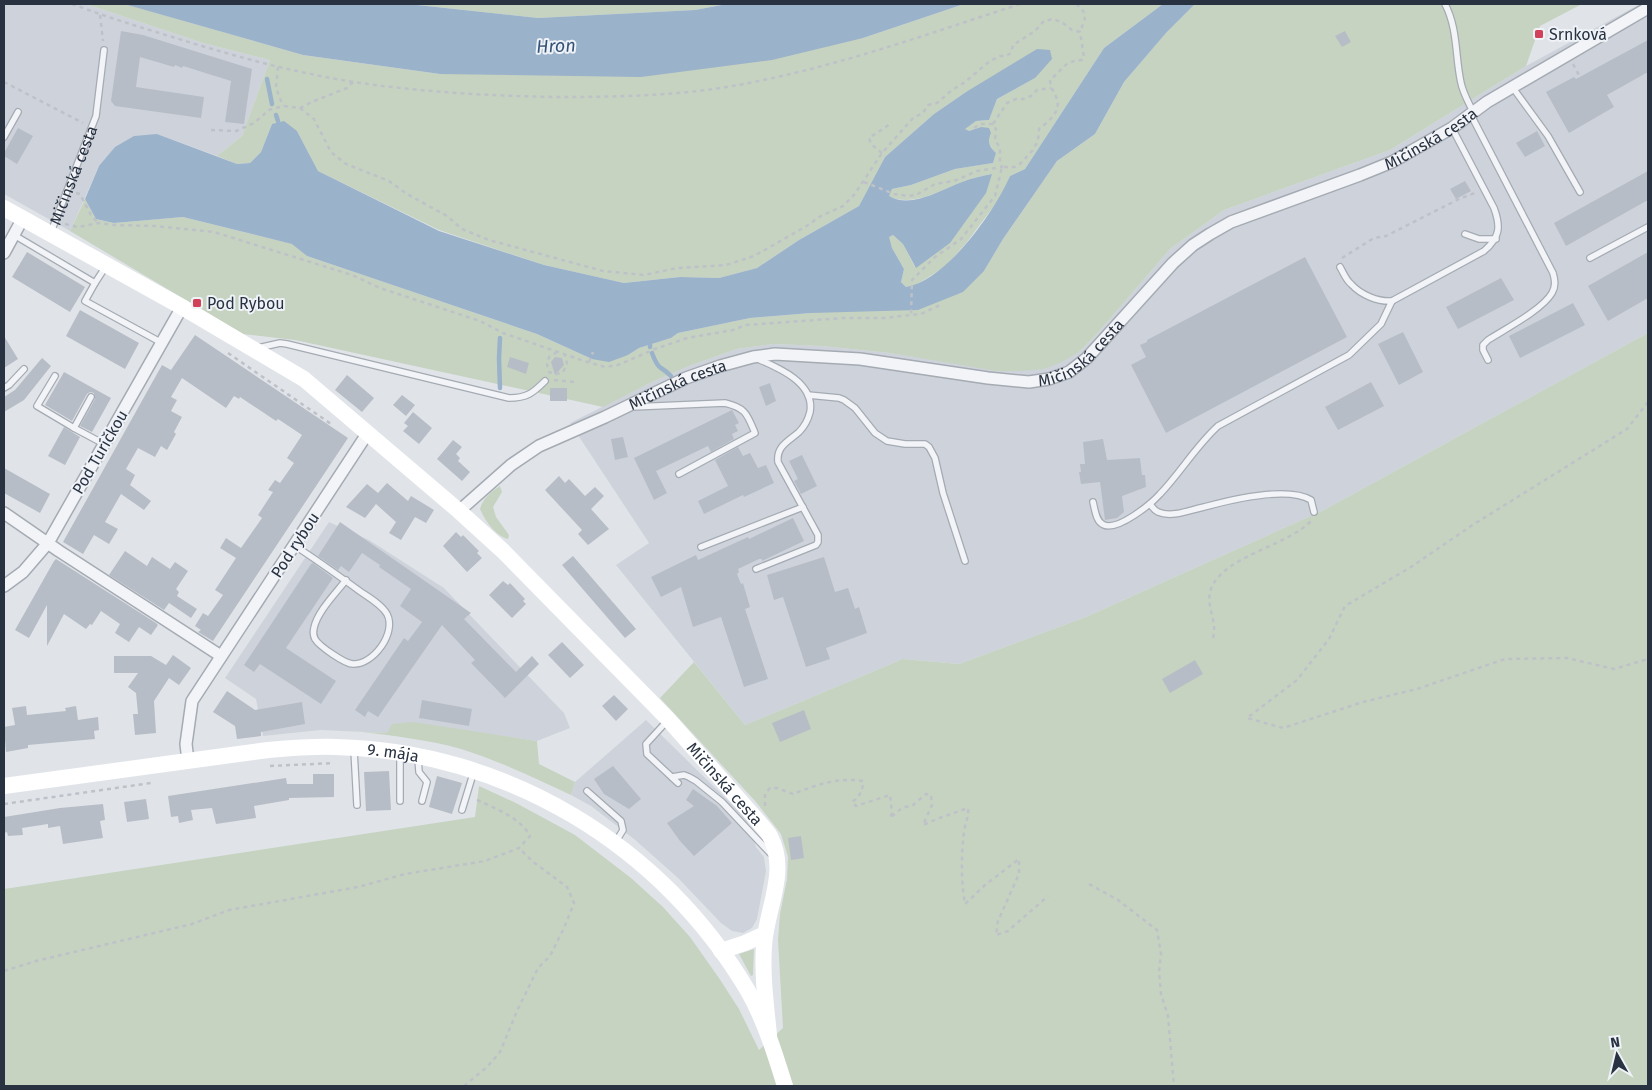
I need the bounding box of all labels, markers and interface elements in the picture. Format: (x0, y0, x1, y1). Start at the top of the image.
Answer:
place label: Srnková (1549, 25, 1607, 44)
marker: Srnková (1533, 28, 1545, 40)
water label: Hron (536, 34, 576, 58)
street label: Mičinská cesta (1382, 103, 1481, 174)
street label: Mičinská cesta (45, 123, 101, 227)
place label: Pod Rybou (207, 294, 285, 313)
marker: Pod Rybou (191, 297, 203, 309)
street label: Mičinská cesta (1037, 315, 1127, 390)
street label: Mičinská cesta (625, 355, 728, 414)
street label: Pod Turíčkou (68, 407, 132, 497)
street label: Pod rybou (267, 509, 323, 581)
street label: Mičinská cesta (683, 738, 767, 829)
street label: 9. mája (366, 739, 421, 765)
north arrow (1592, 1030, 1642, 1080)
text: N (1609, 1034, 1621, 1052)

